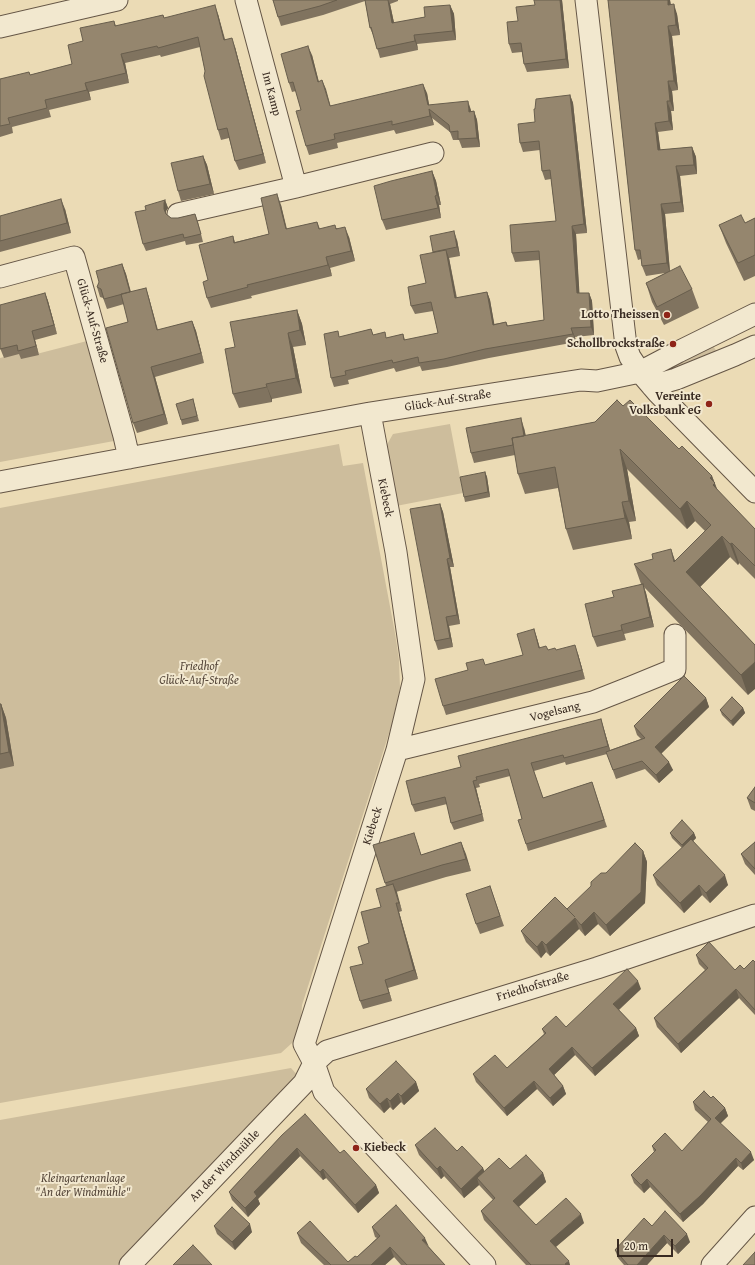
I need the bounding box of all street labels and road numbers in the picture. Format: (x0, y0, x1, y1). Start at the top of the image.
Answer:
street label: Im Kamp (258, 70, 284, 118)
street label: Glück-Auf-Straße (73, 277, 111, 365)
street label: Glück-Auf-Straße (404, 387, 492, 415)
street label: Kiebeck (374, 477, 396, 519)
street label: Vogelsang (528, 699, 582, 725)
street label: Kiebeck (360, 805, 386, 847)
street label: Friedhofstraße (495, 969, 571, 1005)
street label: An der Windmühle (187, 1127, 263, 1205)

